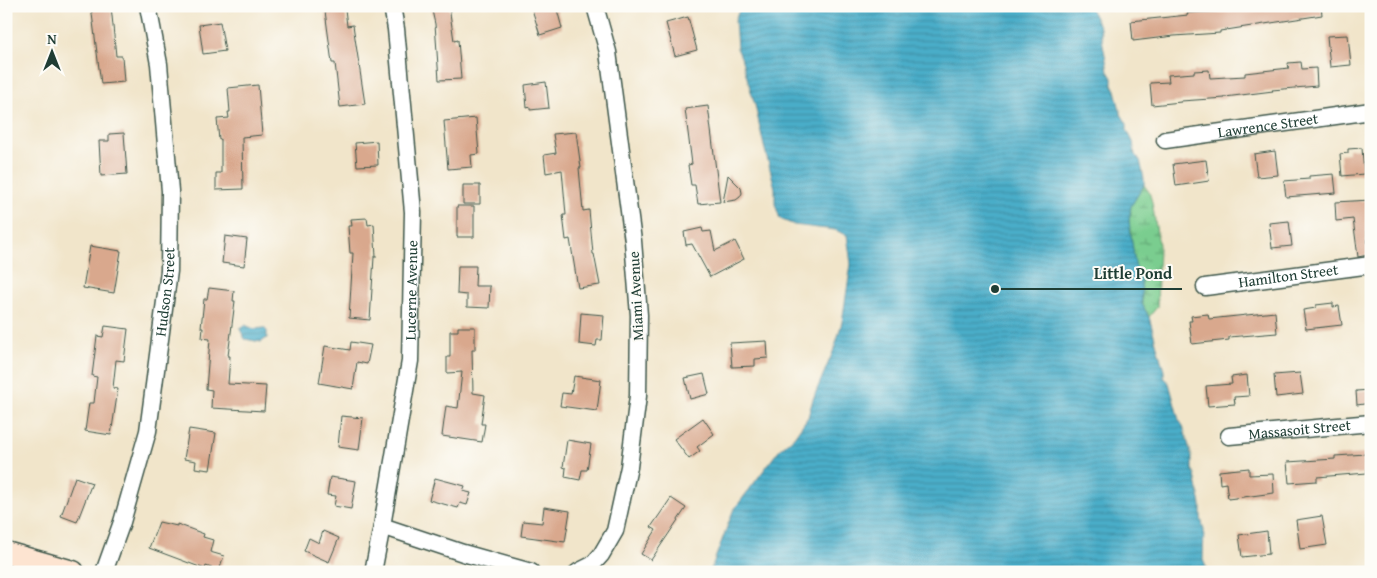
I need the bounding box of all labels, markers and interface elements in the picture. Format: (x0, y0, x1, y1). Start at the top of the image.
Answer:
north arrow (28, 28, 78, 78)
text: N (47, 29, 57, 49)
street label: Lawrence Street (1216, 107, 1320, 142)
street label: Lucerne Avenue (399, 240, 422, 341)
street label: Hudson Street (150, 247, 179, 338)
street label: Miami Avenue (623, 251, 648, 341)
callout: Little Pond (1084, 258, 1182, 289)
street label: Hamilton Street (1237, 258, 1340, 292)
text: Little Pond (1094, 261, 1173, 285)
street label: Massasoit Street (1247, 414, 1353, 444)

